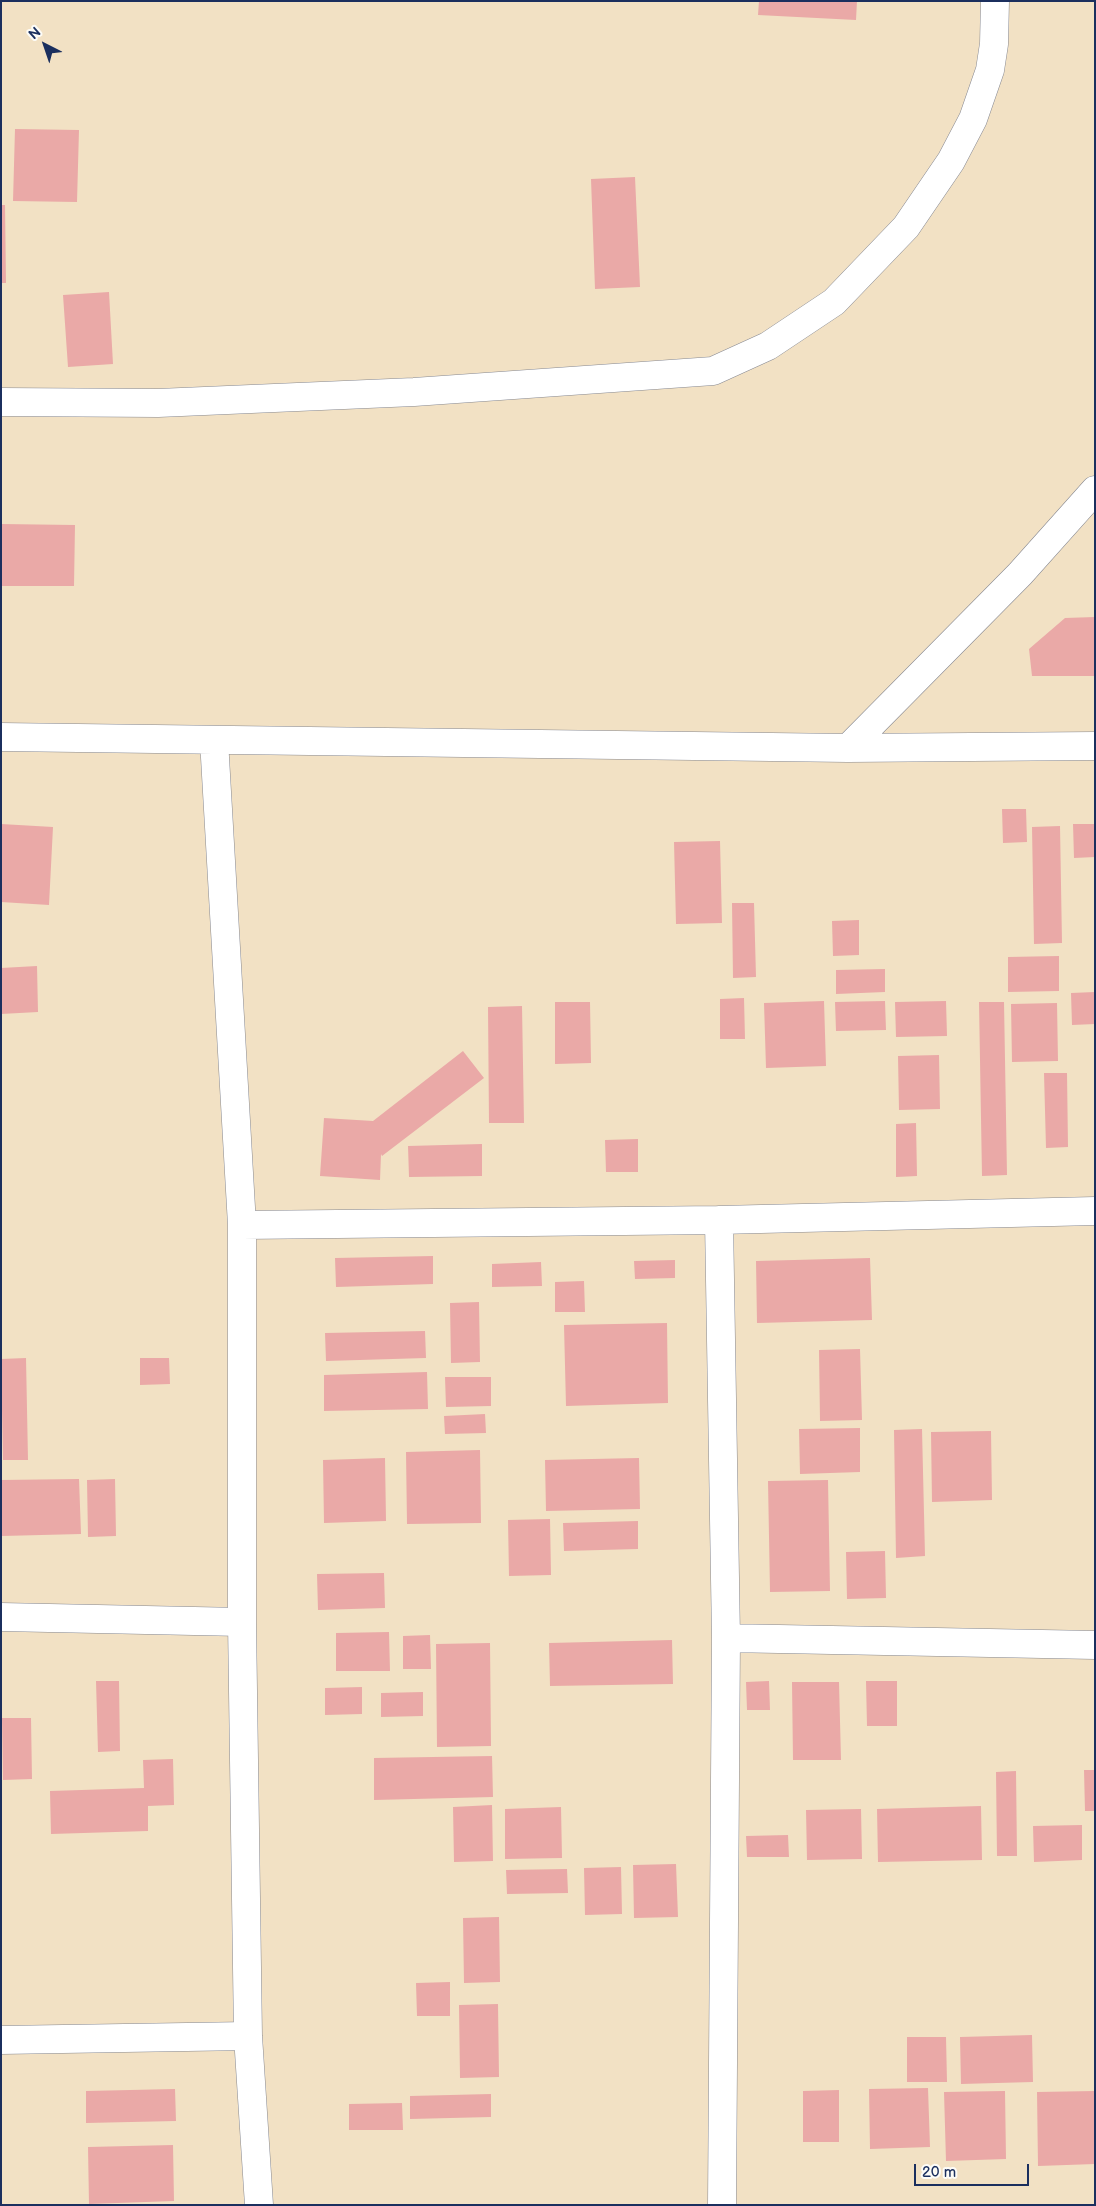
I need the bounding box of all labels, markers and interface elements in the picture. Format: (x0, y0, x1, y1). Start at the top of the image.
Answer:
north arrow (20, 20, 70, 70)
text: N (25, 23, 44, 43)
scale bar (916, 2154, 1031, 2186)
text: 20 m (922, 2163, 956, 2182)

